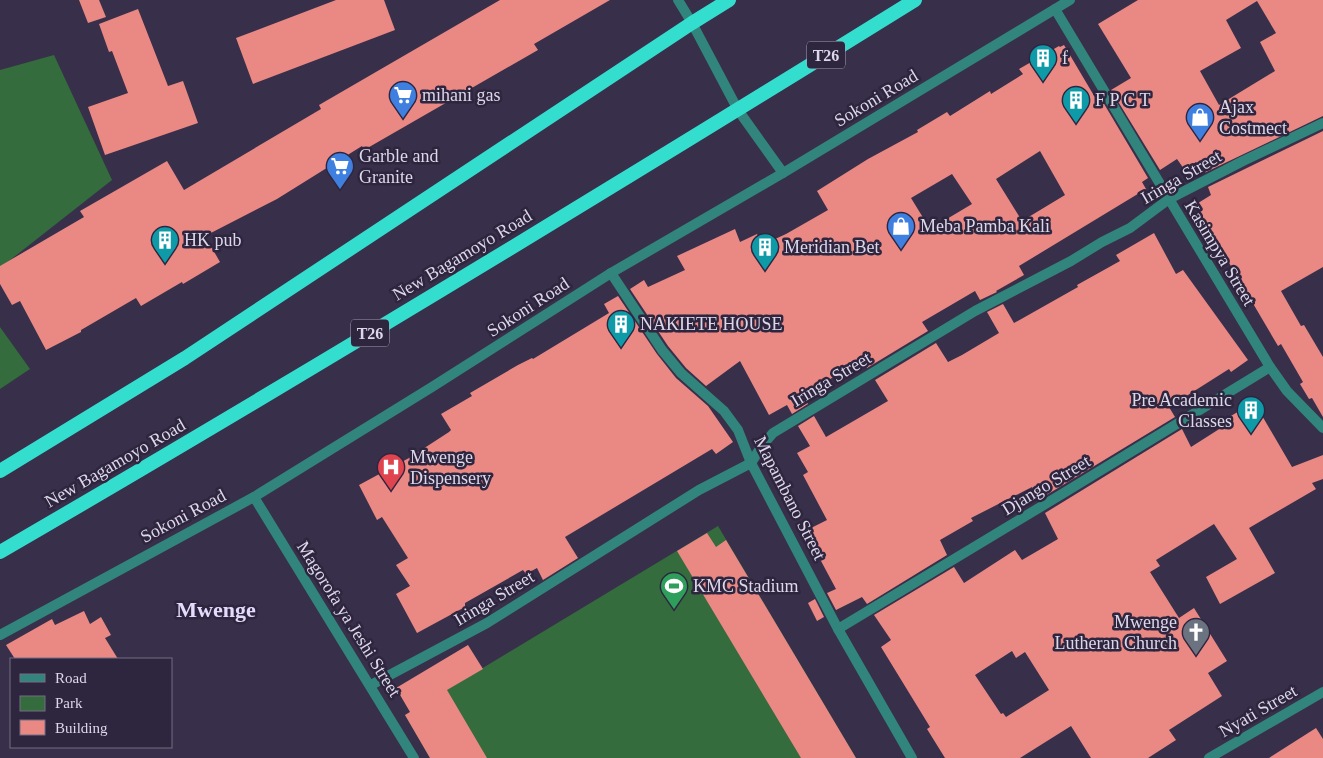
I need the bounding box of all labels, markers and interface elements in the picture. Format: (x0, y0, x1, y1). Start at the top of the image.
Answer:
road number: T26 (807, 42, 845, 68)
building icon: f (1028, 43, 1058, 82)
place label: f (1062, 48, 1068, 68)
street label: Sokoni Road (831, 65, 921, 131)
supermarket icon: mihani gas (388, 80, 418, 119)
place label: mihani gas (422, 85, 501, 105)
building icon: F P C T (1061, 85, 1091, 124)
place label: F P C T (1095, 90, 1151, 110)
place label: Ajax Costmect (1219, 97, 1287, 138)
shop icon: Ajax Costmect (1185, 102, 1215, 141)
place label: Garble and Granite (359, 146, 438, 187)
street label: Iringa Street (1137, 146, 1225, 208)
supermarket icon: Garble and Granite (325, 151, 355, 190)
street label: Kasimpya Street (1181, 197, 1259, 309)
street label: New Bagamoyo Road (389, 205, 535, 305)
shop icon: Meba Pamba Kali (886, 211, 916, 250)
place label: Meba Pamba Kali (920, 216, 1050, 236)
building icon: HK pub (150, 225, 180, 264)
place label: HK pub (184, 230, 242, 250)
building icon: Meridian Bet (750, 232, 780, 271)
place label: Meridian Bet (784, 237, 879, 257)
street label: Sokoni Road (483, 273, 573, 341)
building icon: NAKIETE HOUSE (606, 309, 636, 348)
place label: NAKIETE HOUSE (640, 314, 782, 334)
road number: T26 (351, 319, 389, 346)
street label: Iringa Street (788, 347, 874, 411)
place label: Pre Academic Classes (1132, 390, 1232, 431)
building icon: Pre Academic Classes (1236, 395, 1266, 434)
street label: New Bagamoyo Road (41, 415, 189, 511)
street label: Mapambano Street (750, 433, 830, 563)
place label: Mwenge Dispensery (410, 447, 491, 488)
street label: Django Street (998, 451, 1094, 519)
hospital icon: Mwenge Dispensery (376, 452, 406, 491)
street label: Sokoni Road (137, 485, 229, 547)
street label: Magorofa ya Jeshi Street (293, 538, 405, 700)
street label: Iringa Street (451, 566, 537, 630)
sports icon: KMC Stadium (659, 571, 689, 610)
place label: KMC Stadium (693, 576, 799, 596)
district label: Mwenge (176, 597, 256, 622)
place label: Mwenge Lutheran Church (1055, 612, 1177, 653)
church icon: Mwenge Lutheran Church (1181, 617, 1211, 656)
legend (10, 658, 172, 748)
text: Road (55, 670, 87, 686)
street label: Nyati Street (1216, 681, 1300, 741)
text: Park (55, 695, 83, 711)
text: Building (55, 720, 108, 736)

